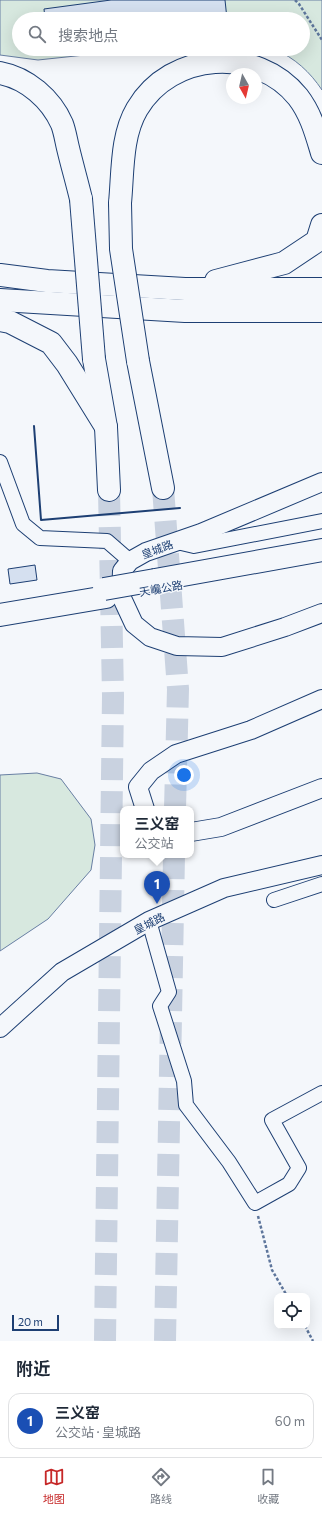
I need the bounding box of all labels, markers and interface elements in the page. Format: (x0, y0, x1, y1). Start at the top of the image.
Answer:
search box (12, 12, 310, 56)
icon: search (26, 23, 48, 45)
text: 搜索地点 (58, 26, 118, 44)
north arrow (226, 68, 262, 104)
street label: 皇城路 (139, 537, 175, 561)
street label: 天巉公路 (138, 578, 184, 598)
your location (174, 765, 194, 785)
popup (120, 806, 194, 858)
text: 三义窑 (134, 814, 180, 832)
text: 公交站 (134, 835, 174, 851)
pin: 1 (144, 871, 170, 904)
street label: 皇城路 (131, 910, 167, 936)
map controls (274, 1293, 310, 1329)
button: locate (274, 1293, 310, 1329)
scale bar (12, 1313, 59, 1332)
text: 20 m (18, 1315, 43, 1328)
text: 附近 (16, 1358, 50, 1379)
text: 三义窑 (55, 1403, 100, 1421)
text: 1 (27, 1413, 33, 1429)
text: 60 m (275, 1413, 305, 1429)
text: 公交站 · 皇城路 (55, 1424, 141, 1440)
tab: 地图 (43, 1466, 65, 1506)
tab: 路线 (150, 1466, 172, 1506)
tab: 收藏 (257, 1466, 279, 1506)

